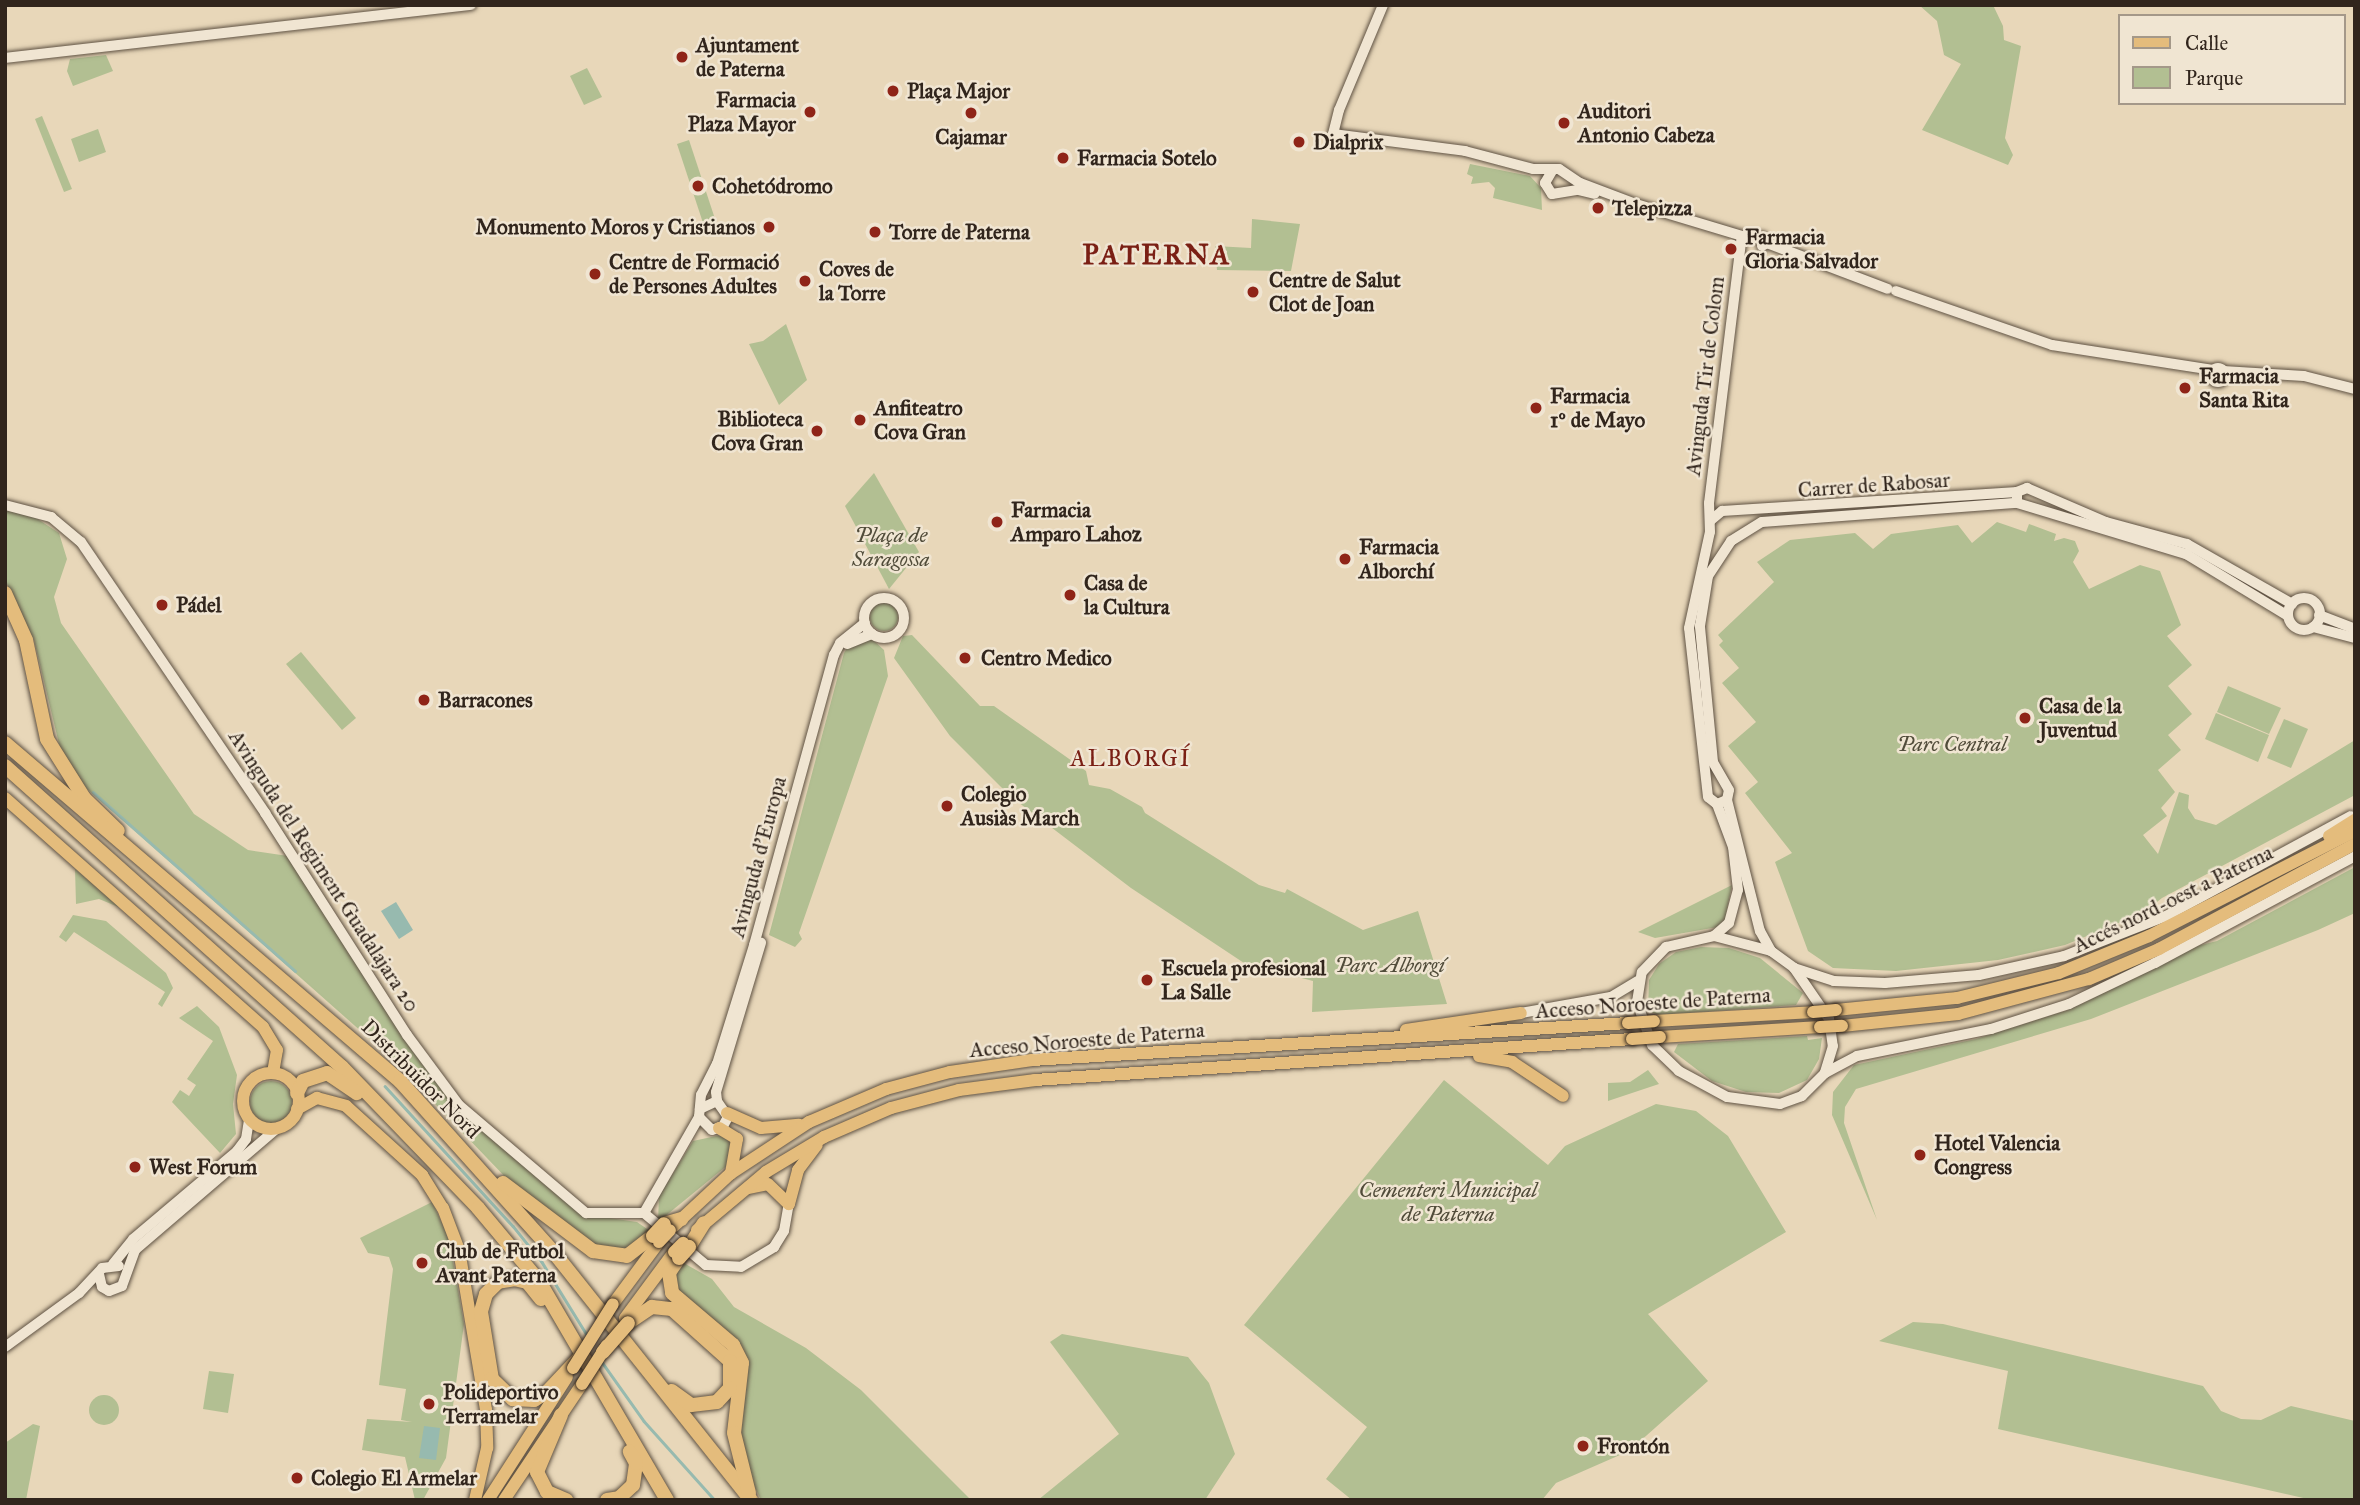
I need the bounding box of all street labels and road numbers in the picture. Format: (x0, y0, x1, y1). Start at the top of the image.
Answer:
street label: Avinguda Tir de Colom (1680, 275, 1730, 477)
street label: Carrer de Rabosar (1797, 467, 1951, 503)
street label: Avinguda del Regiment Guadalajara 20 (223, 725, 425, 1017)
street label: Avinguda d'Europa (724, 774, 792, 940)
street label: Accés nord-oest a Paterna (2069, 840, 2277, 958)
street label: Acceso Noroeste de Paterna (1535, 982, 1771, 1024)
street label: Distribuïdor Nord (356, 1014, 486, 1144)
street label: Acceso Noroeste de Paterna (968, 1017, 1206, 1063)

